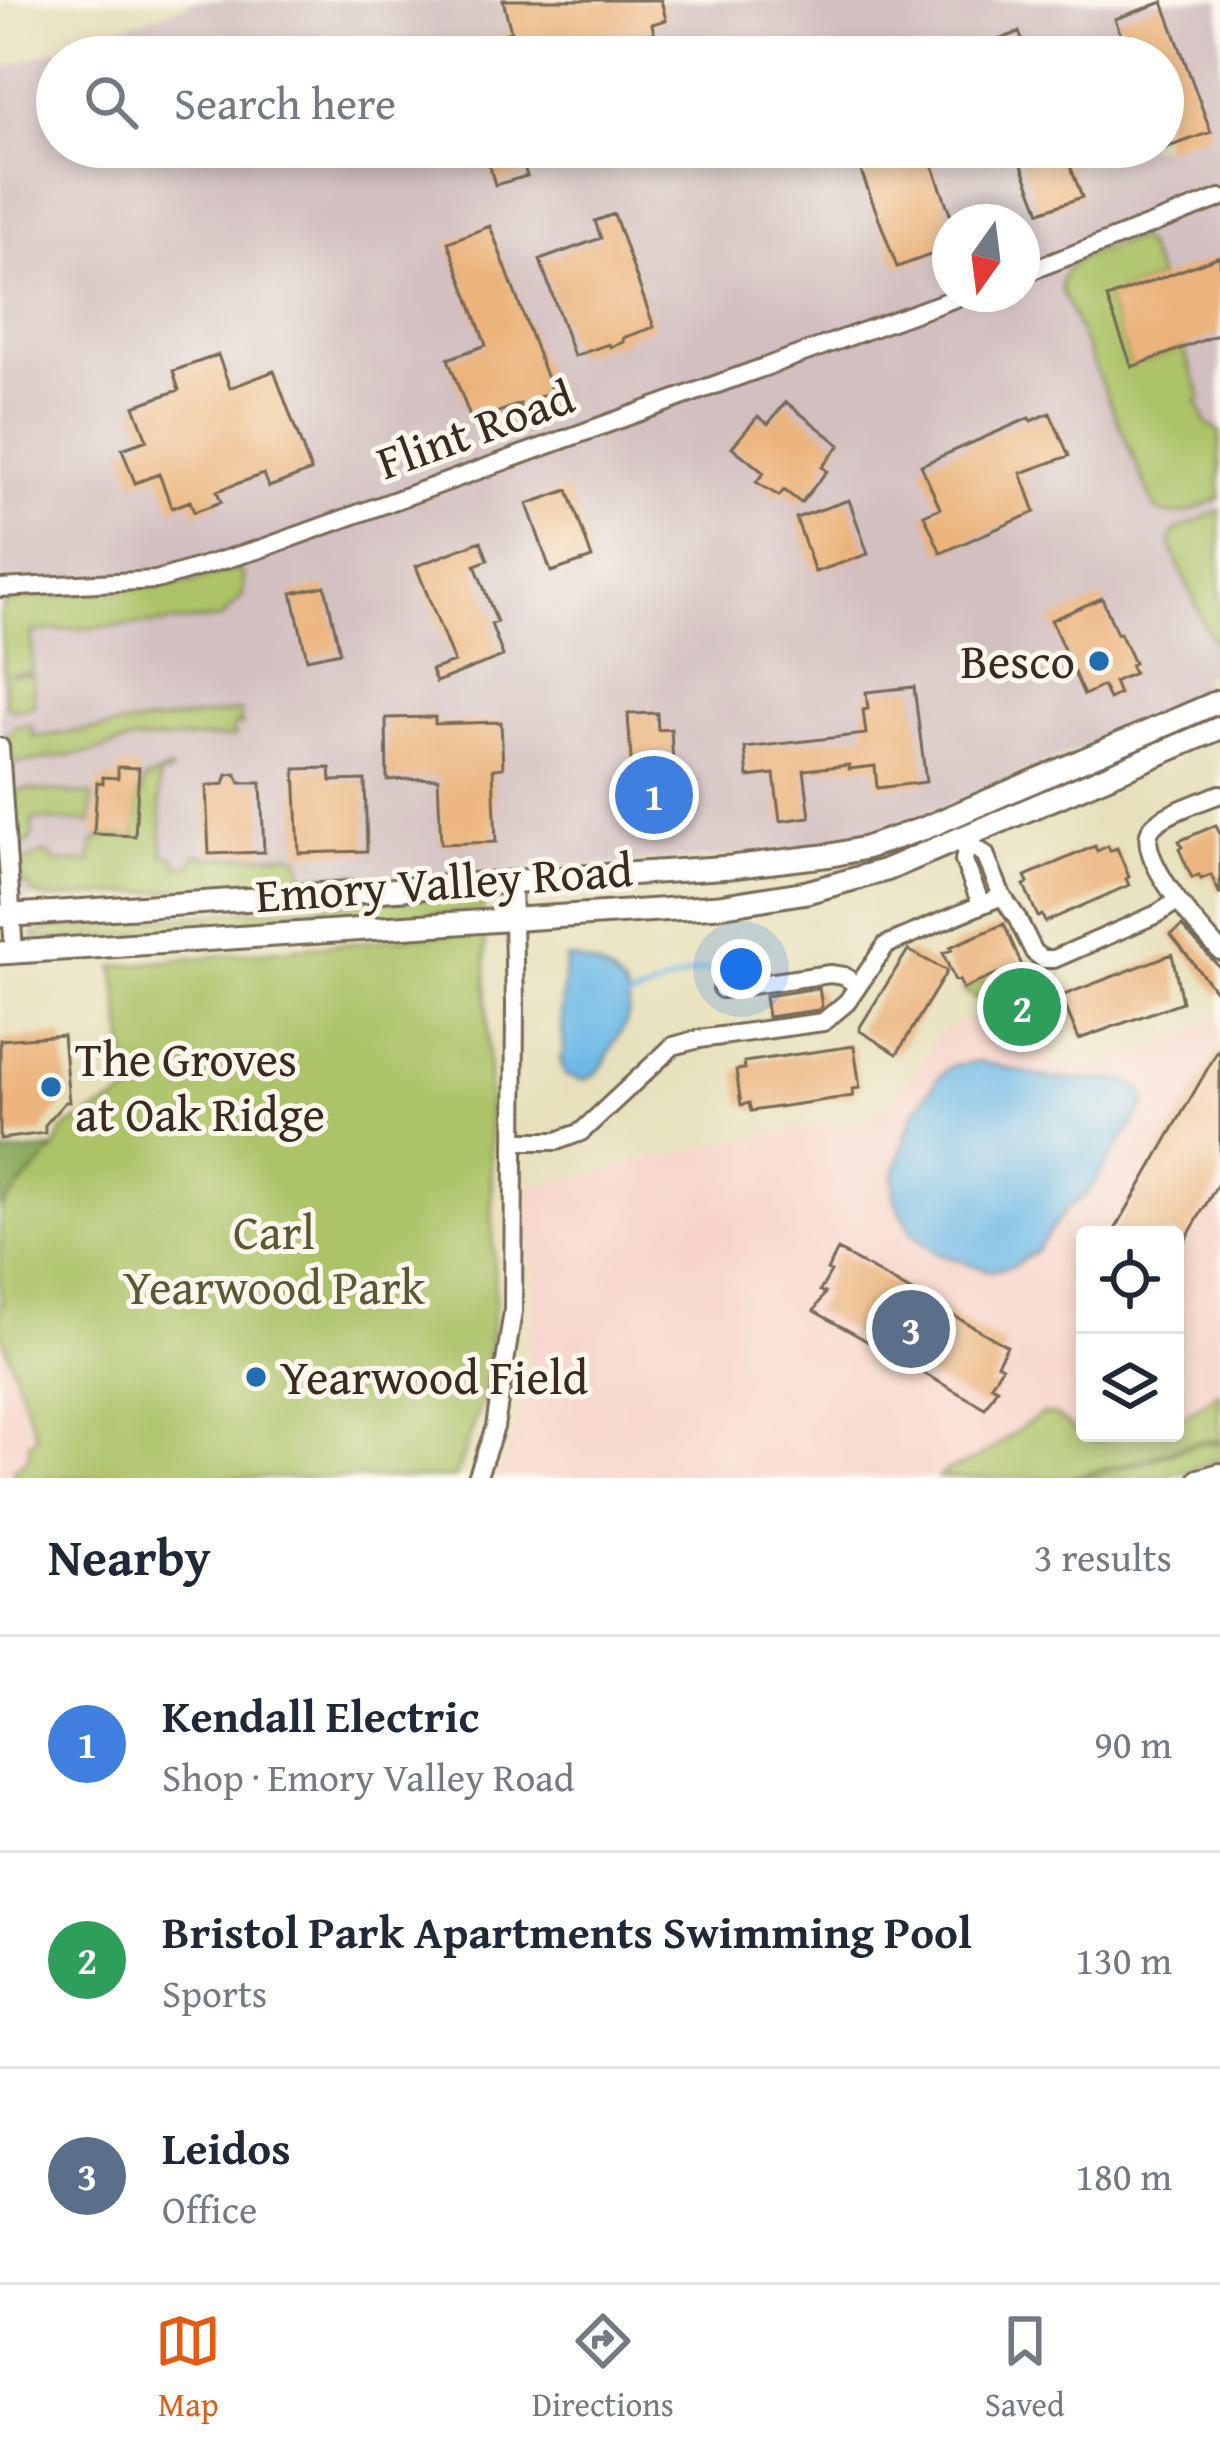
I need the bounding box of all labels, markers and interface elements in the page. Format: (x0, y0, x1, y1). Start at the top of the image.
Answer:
search box (36, 36, 1184, 168)
icon: search (78, 69, 144, 135)
text: Search here (174, 70, 396, 135)
north arrow (932, 204, 1040, 312)
street label: Flint Road (366, 360, 584, 497)
place label: Besco (960, 625, 1075, 696)
marker: Besco (1086, 648, 1112, 674)
pin: 1 (615, 750, 693, 840)
street label: Emory Valley Road (253, 833, 635, 930)
your location (711, 939, 771, 999)
pin: 2 (983, 962, 1061, 1052)
place label: The Groves at Oak Ridge (75, 1023, 325, 1149)
marker: The Groves at Oak Ridge (38, 1074, 64, 1100)
park label: Carl Yearwood Park (123, 1196, 426, 1322)
map controls (1076, 1226, 1184, 1442)
button: locate (1076, 1226, 1184, 1334)
pin: 3 (872, 1284, 950, 1374)
button: layers (1076, 1334, 1184, 1442)
place label: Yearwood Field (280, 1341, 588, 1412)
marker: Yearwood Field (243, 1364, 269, 1390)
text: Nearby (48, 1519, 211, 1594)
text: 3 results (1034, 1528, 1172, 1585)
text: Kendall Electric (162, 1683, 479, 1748)
text: 1 (77, 1715, 97, 1772)
text: 90 m (1094, 1715, 1172, 1772)
text: Shop · Emory Valley Road (162, 1748, 575, 1805)
text: Bristol Park Apartments Swimming Pool (162, 1899, 972, 1964)
text: 2 (77, 1931, 97, 1988)
text: 130 m (1075, 1931, 1172, 1988)
text: Sports (162, 1964, 267, 2021)
text: Leidos (162, 2115, 291, 2180)
text: 3 (77, 2147, 97, 2204)
text: 180 m (1075, 2147, 1172, 2204)
text: Office (162, 2180, 257, 2237)
tab: Map (155, 2308, 221, 2428)
tab: Directions (532, 2308, 674, 2428)
tab: Saved (985, 2308, 1065, 2428)

